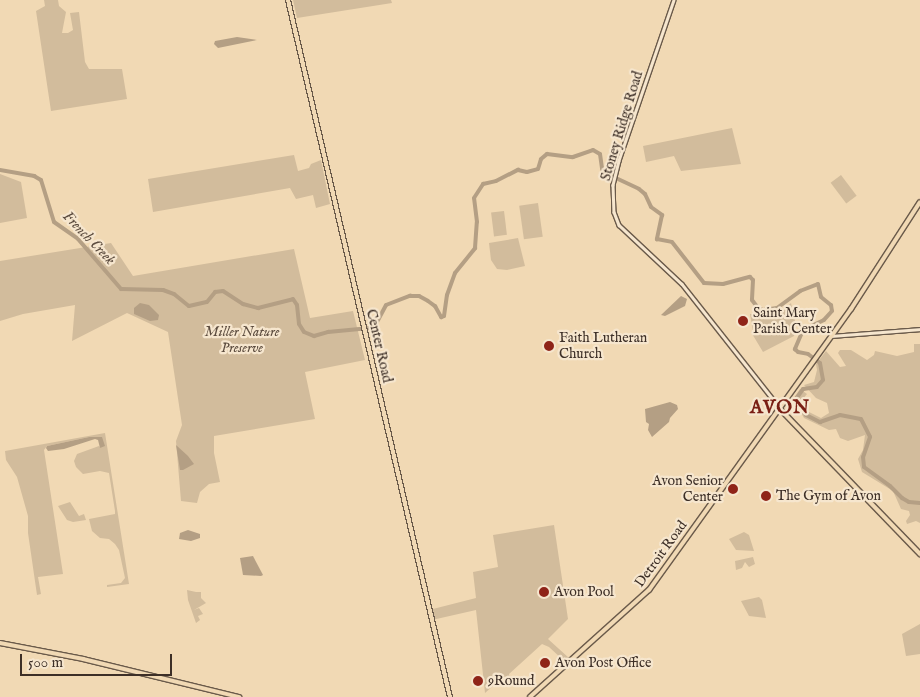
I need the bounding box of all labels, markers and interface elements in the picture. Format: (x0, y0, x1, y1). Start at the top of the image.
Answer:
street label: Stoney Ridge Road (597, 69, 647, 183)
water label: French Creek (59, 207, 119, 269)
place label: Saint Mary Parish Center (753, 305, 832, 338)
street label: Center Road (362, 308, 396, 384)
marker: Saint Mary Parish Center (737, 315, 749, 327)
park label: Miller Nature Preserve (205, 324, 279, 357)
place label: Faith Lutheran Church (559, 330, 647, 362)
marker: Faith Lutheran Church (543, 340, 555, 352)
district label: AVON (749, 398, 811, 420)
place label: Avon Senior Center (652, 473, 723, 506)
marker: Avon Senior Center (727, 483, 739, 495)
place label: The Gym of Avon (776, 488, 881, 504)
marker: The Gym of Avon (760, 490, 772, 502)
street label: Detroit Road (631, 517, 691, 591)
place label: Avon Pool (554, 584, 614, 600)
marker: Avon Pool (538, 586, 550, 598)
scale bar (22, 644, 175, 676)
text: 500 m (28, 653, 63, 672)
place label: Avon Post Office (555, 655, 651, 671)
marker: Avon Post Office (539, 657, 551, 669)
place label: 9Round (488, 673, 534, 689)
marker: 9Round (472, 675, 484, 687)

